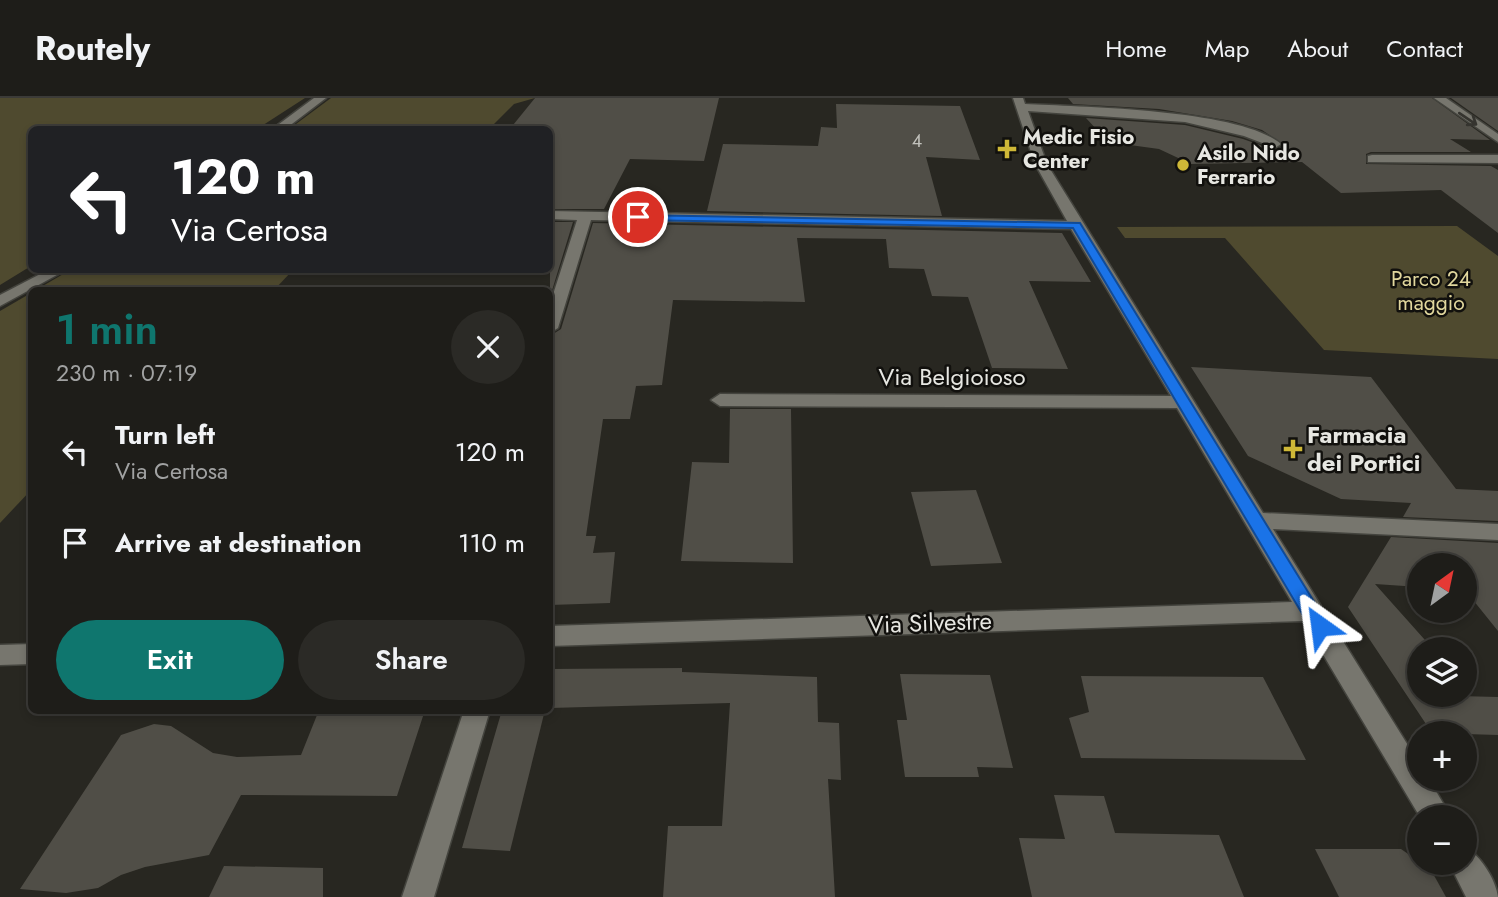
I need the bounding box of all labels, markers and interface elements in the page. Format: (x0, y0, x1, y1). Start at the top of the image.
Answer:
text: Routely (35, 25, 150, 72)
text: Home (1105, 31, 1167, 66)
text: Map (1205, 31, 1249, 66)
text: About (1287, 31, 1348, 66)
text: Contact (1386, 31, 1463, 66)
one-way arrow (1458, 112, 1477, 126)
place label: Medic Fisio Center (1023, 122, 1134, 176)
house number: 4 (912, 128, 922, 154)
place label: Asilo Nido Ferrario (1196, 138, 1300, 192)
marker: Medic Fisio Center (997, 139, 1017, 159)
text: 120 m (171, 142, 315, 212)
icon: left (56, 154, 147, 245)
marker: Asilo Nido Ferrario (1175, 157, 1191, 173)
pin (608, 187, 668, 247)
icon: arrive (619, 198, 657, 236)
text: Via Certosa (171, 207, 328, 253)
park label: Parco 24 maggio (1391, 264, 1471, 318)
text: 1 min (56, 299, 158, 360)
button: close (451, 310, 525, 384)
text: 230 m · 07:19 (56, 356, 197, 390)
street label: Via Belgioioso (878, 359, 1026, 394)
text: Turn left (115, 416, 215, 454)
place label: Farmacia dei Portici (1307, 417, 1420, 480)
icon: left (56, 433, 94, 471)
text: 120 m (455, 433, 525, 471)
marker: Farmacia dei Portici (1285, 441, 1301, 457)
text: Via Certosa (115, 454, 228, 488)
icon: arrive (56, 524, 94, 562)
text: Arrive at destination (115, 524, 362, 562)
text: 110 m (458, 524, 525, 562)
north arrow (1407, 553, 1477, 623)
map controls (1407, 553, 1477, 875)
position arrow (1283, 589, 1357, 663)
street label: Via Silvestre (867, 603, 993, 642)
button: Exit (56, 620, 284, 700)
button: Share (298, 620, 525, 700)
button: layers (1407, 637, 1477, 707)
button: + (1407, 721, 1477, 791)
button: − (1407, 805, 1477, 875)

